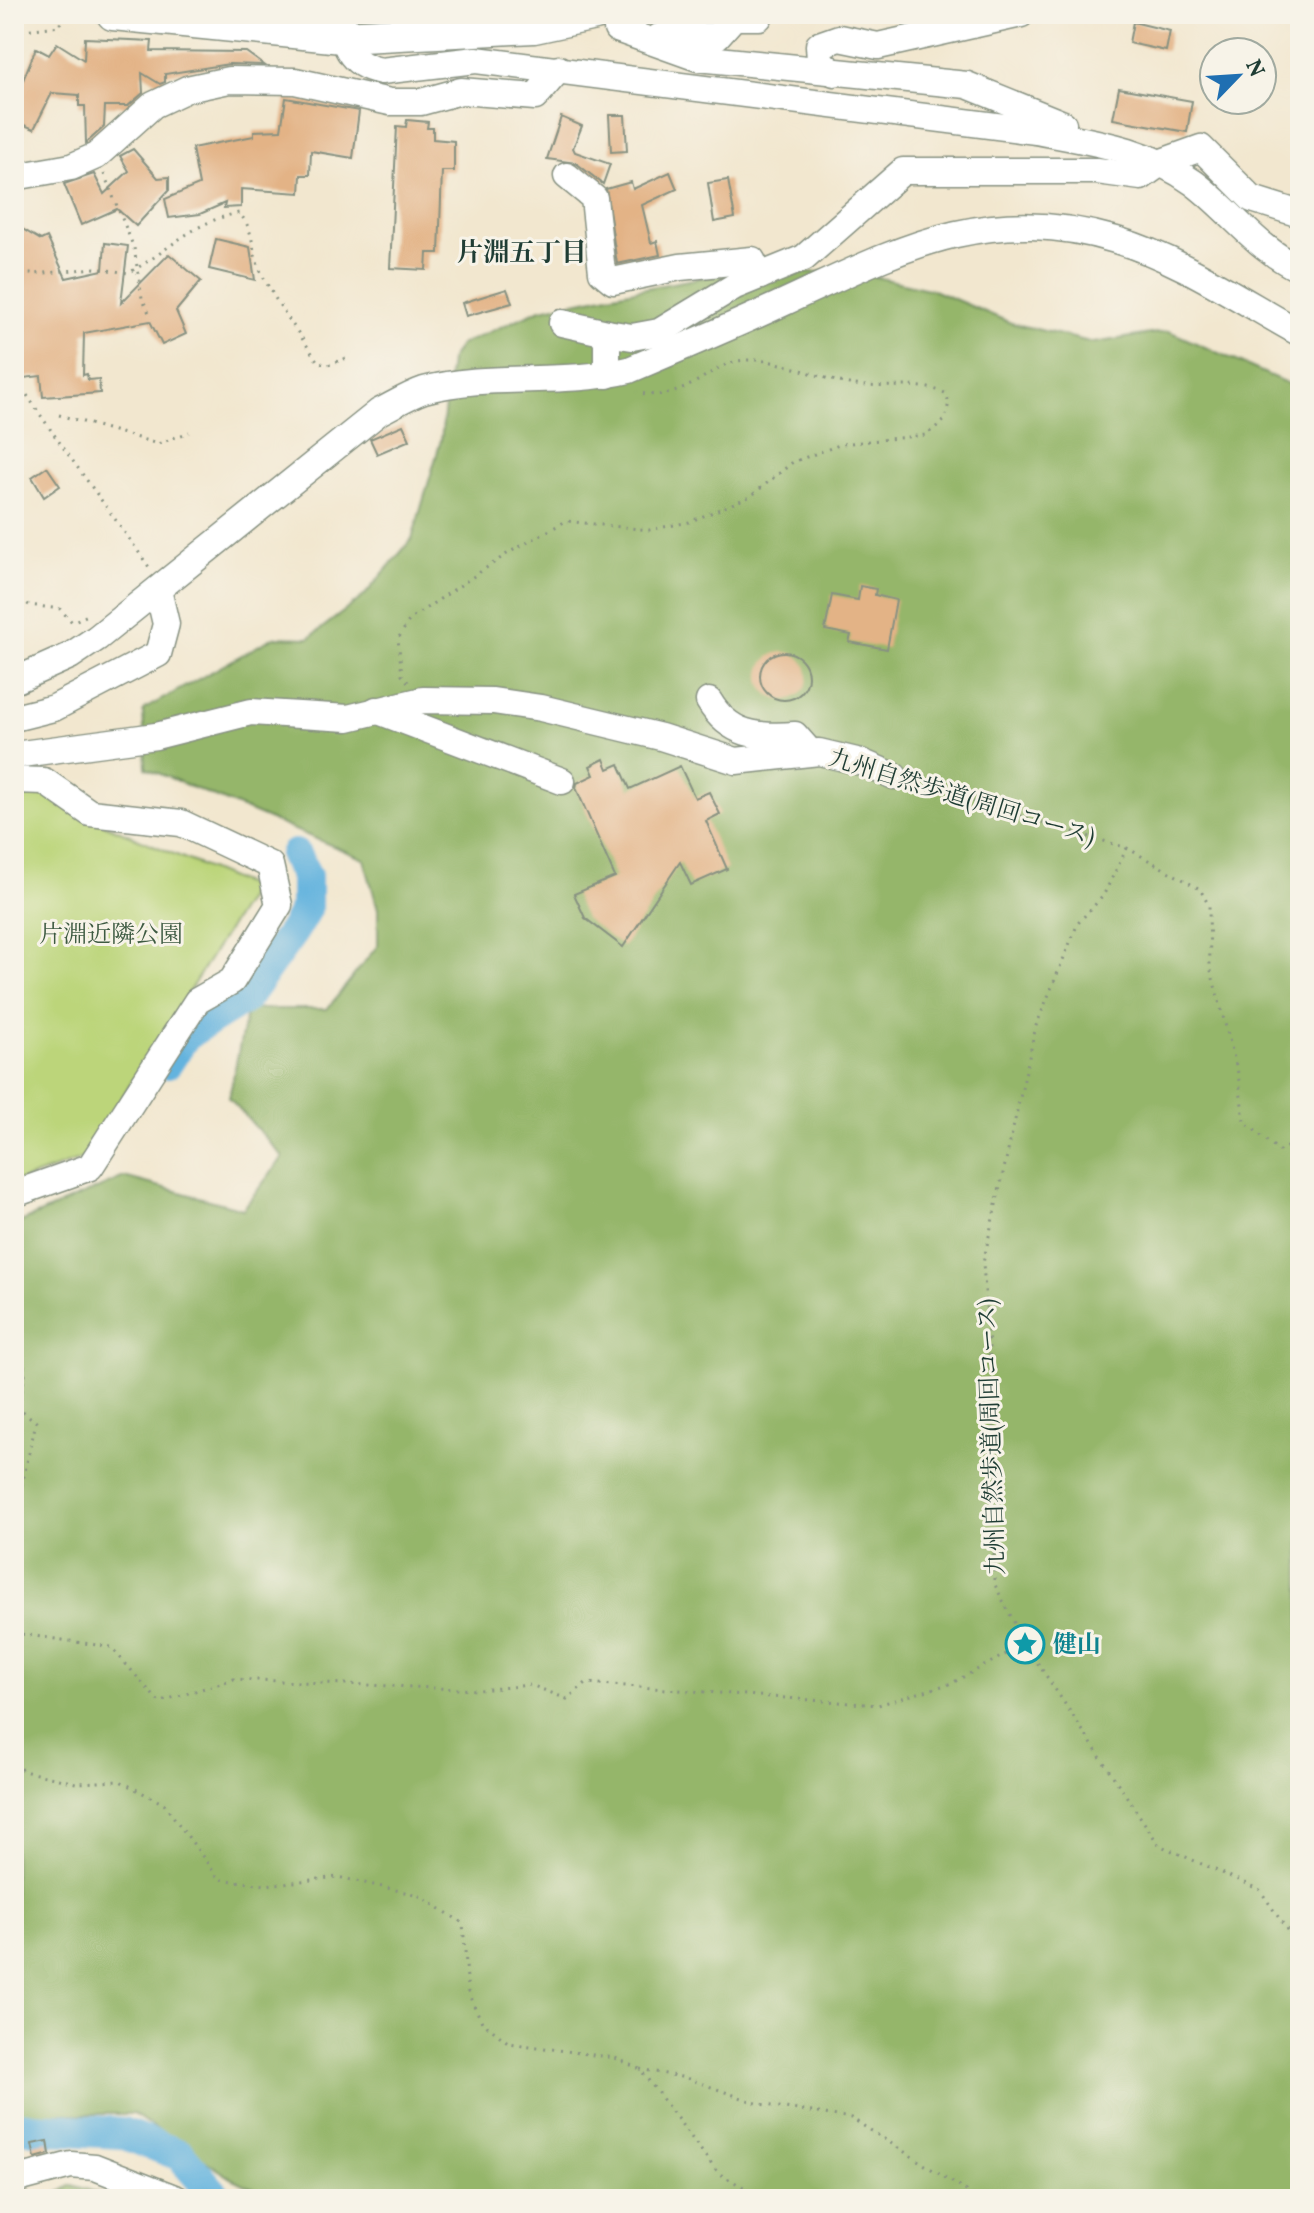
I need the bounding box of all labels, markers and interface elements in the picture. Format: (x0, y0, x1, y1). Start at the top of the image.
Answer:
north arrow (1198, 36, 1278, 116)
text: N (1236, 55, 1271, 82)
district label: 片淵五丁目 (457, 236, 587, 272)
street label: 九州自然歩道(周回コース) (824, 742, 1099, 856)
park label: 片淵近隣公園 (39, 919, 183, 953)
street label: 九州自然歩道(周回コース) (971, 1298, 1015, 1576)
place icon: 健山 (1004, 1623, 1046, 1665)
place label: 健山 (1053, 1629, 1101, 1663)

